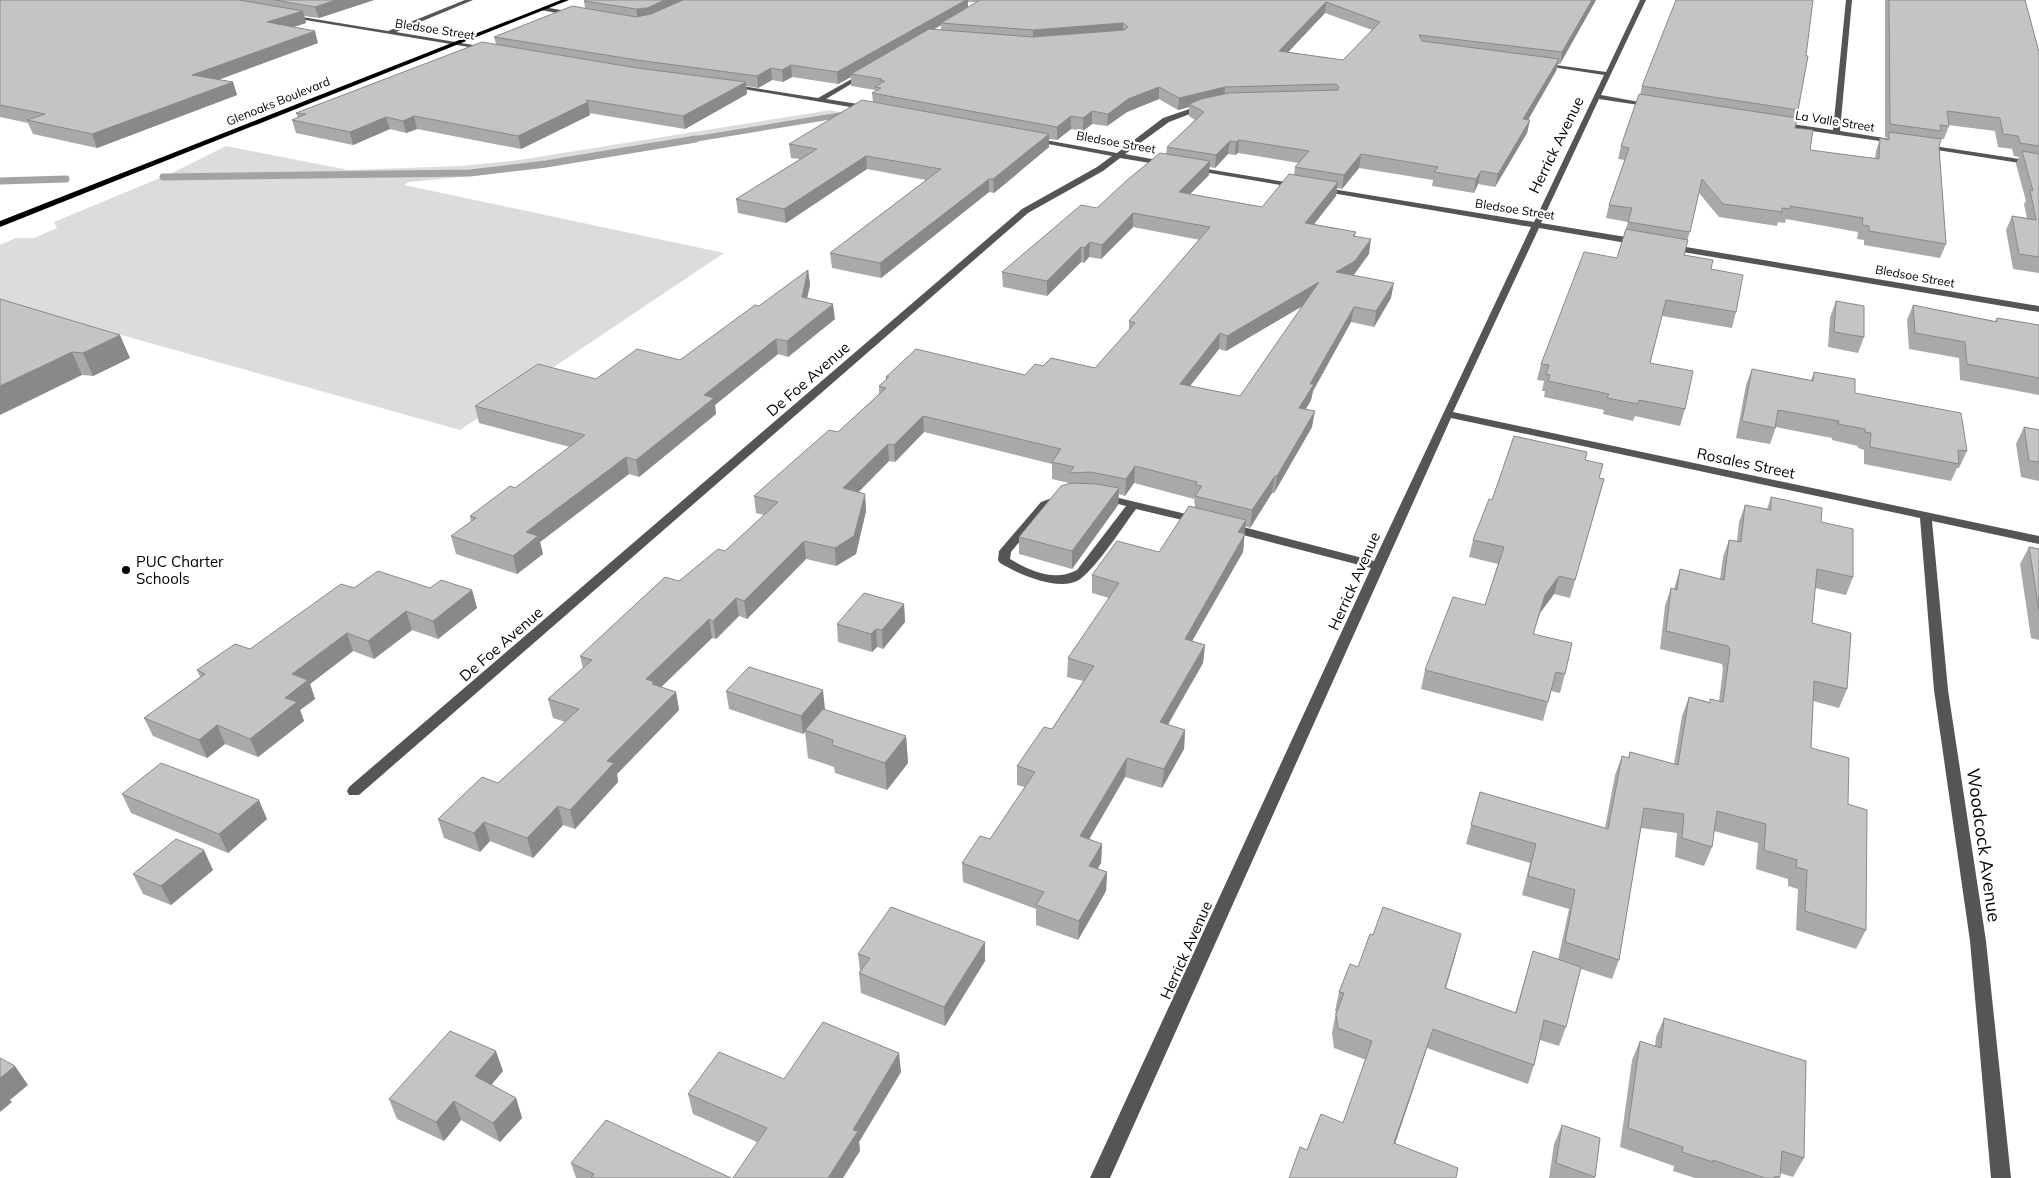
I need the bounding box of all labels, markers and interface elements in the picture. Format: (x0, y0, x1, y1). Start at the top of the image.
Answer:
street label: Bledsoe Street (394, 15, 476, 43)
street label: Glenoaks Boulevard (224, 73, 332, 129)
street label: Herrick Avenue (1524, 93, 1588, 197)
street label: La Valle Street (1794, 107, 1876, 135)
street label: Bledsoe Street (1075, 128, 1157, 156)
street label: Bledsoe Street (1474, 195, 1556, 223)
street label: Bledsoe Street (1874, 262, 1956, 290)
street label: De Foe Avenue (762, 338, 854, 420)
street label: Rosales Street (1695, 443, 1797, 483)
street label: Herrick Avenue (1324, 529, 1384, 633)
place label: PUC Charter Schools (136, 552, 224, 588)
marker: PUC Charter Schools (120, 564, 132, 576)
street label: De Foe Avenue (455, 603, 547, 685)
street label: Woodcock Avenue (1962, 767, 2006, 923)
street label: Herrick Avenue (1156, 898, 1216, 1002)

